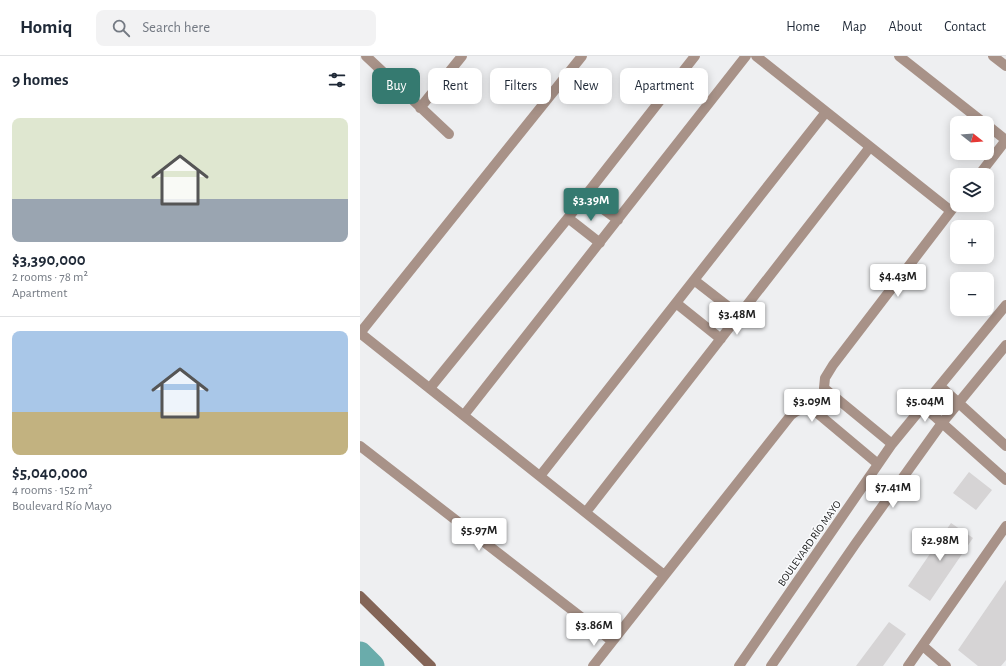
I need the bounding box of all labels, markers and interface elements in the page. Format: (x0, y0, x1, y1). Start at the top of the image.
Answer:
search box (96, 10, 376, 46)
icon: search (110, 17, 132, 39)
text: Homiq (20, 18, 72, 37)
text: Search here (142, 20, 210, 35)
text: Home (786, 20, 820, 34)
text: Map (842, 20, 866, 34)
text: About (888, 20, 922, 34)
text: Contact (944, 20, 986, 34)
chip: Buy (372, 68, 420, 104)
chip: Rent (428, 68, 482, 104)
chip: Filters (490, 68, 551, 104)
chip: New (559, 68, 612, 104)
chip: Apartment (620, 68, 708, 104)
icon: filters (326, 69, 348, 91)
text: 9 homes (12, 71, 68, 88)
north arrow (950, 116, 994, 160)
map controls (950, 116, 994, 316)
icon: home (144, 144, 216, 216)
button: layers (950, 168, 994, 212)
pin: $3.39M (558, 188, 624, 222)
text: $3.39M (573, 194, 609, 207)
button: + (950, 220, 994, 264)
text: $3,390,000 (12, 251, 86, 268)
pin: $4.43M (865, 264, 931, 298)
text: $4.43M (879, 270, 917, 283)
text: 2 rooms · 78 m² (12, 271, 88, 284)
button: − (950, 272, 994, 316)
text: Apartment (12, 287, 67, 300)
pin: $3.48M (704, 302, 770, 336)
text: $3.48M (718, 308, 756, 321)
icon: home (144, 357, 216, 429)
pin: $3.09M (779, 389, 845, 423)
pin: $5.04M (892, 389, 958, 423)
text: $3.09M (793, 395, 831, 408)
text: $5.04M (906, 395, 944, 408)
text: $5,040,000 (12, 464, 88, 481)
pin: $7.41M (860, 475, 926, 509)
text: $7.41M (875, 481, 911, 494)
text: 4 rooms · 152 m² (12, 484, 93, 497)
street label: BOULEVARD RÍO MAYO (775, 498, 843, 588)
text: Boulevard Río Mayo (12, 500, 112, 513)
pin: $5.97M (446, 518, 512, 552)
text: $5.97M (461, 524, 497, 537)
pin: $2.98M (907, 528, 973, 562)
text: $2.98M (921, 534, 959, 547)
pin: $3.86M (561, 613, 627, 647)
text: $3.86M (575, 619, 613, 632)

